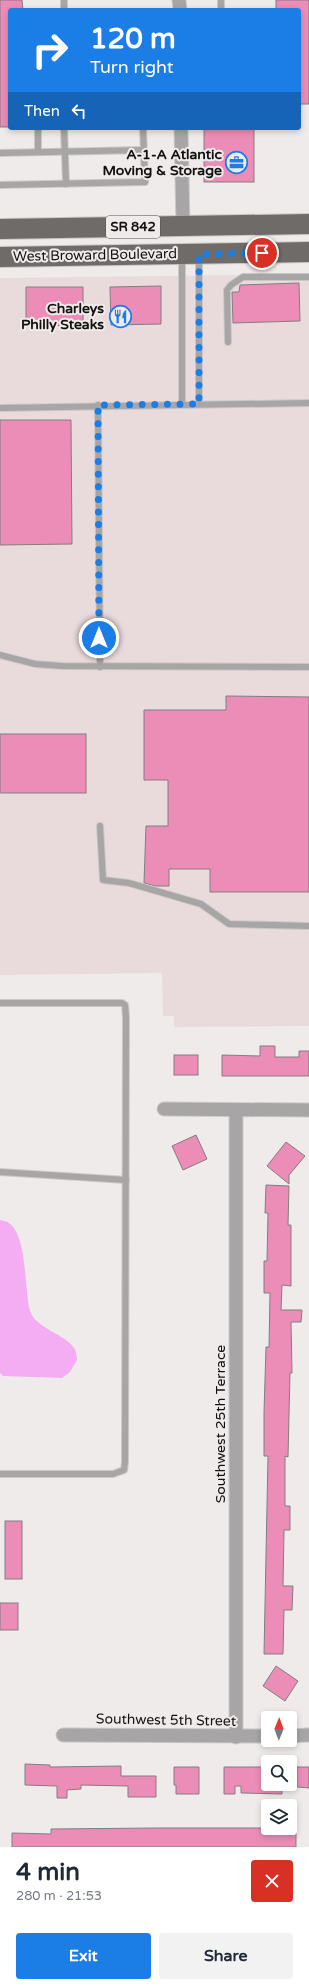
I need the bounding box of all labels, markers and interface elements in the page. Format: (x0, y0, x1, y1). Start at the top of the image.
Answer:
text: 120 m (90, 22, 176, 56)
icon: right (24, 24, 76, 76)
text: Turn right (90, 56, 174, 78)
icon: left (68, 100, 90, 122)
text: Then (24, 102, 60, 120)
place label: A-1-A Atlantic Moving & Storage (102, 146, 223, 179)
office icon: A-1-A Atlantic Moving & Storage (224, 149, 250, 175)
road number: SR 842 (106, 216, 160, 238)
pin (245, 236, 279, 270)
icon: arrive (251, 242, 273, 264)
street label: West Broward Boulevard (13, 245, 177, 265)
place label: Charleys Philly Steaks (21, 300, 104, 333)
restaurant icon: Charleys Philly Steaks (107, 303, 133, 329)
position arrow (78, 617, 120, 659)
street label: Southwest 25th Terrace (212, 1345, 229, 1503)
street label: Southwest 5th Street (96, 1710, 237, 1730)
north arrow (261, 1711, 297, 1747)
map controls (261, 1711, 297, 1835)
button: search (261, 1755, 297, 1791)
button: layers (261, 1799, 297, 1835)
text: 4 min (16, 1858, 80, 1887)
button: close (251, 1860, 293, 1902)
text: 280 m · 21:53 (16, 1888, 102, 1904)
button: Exit (16, 1933, 151, 1979)
button: Share (159, 1933, 293, 1979)

